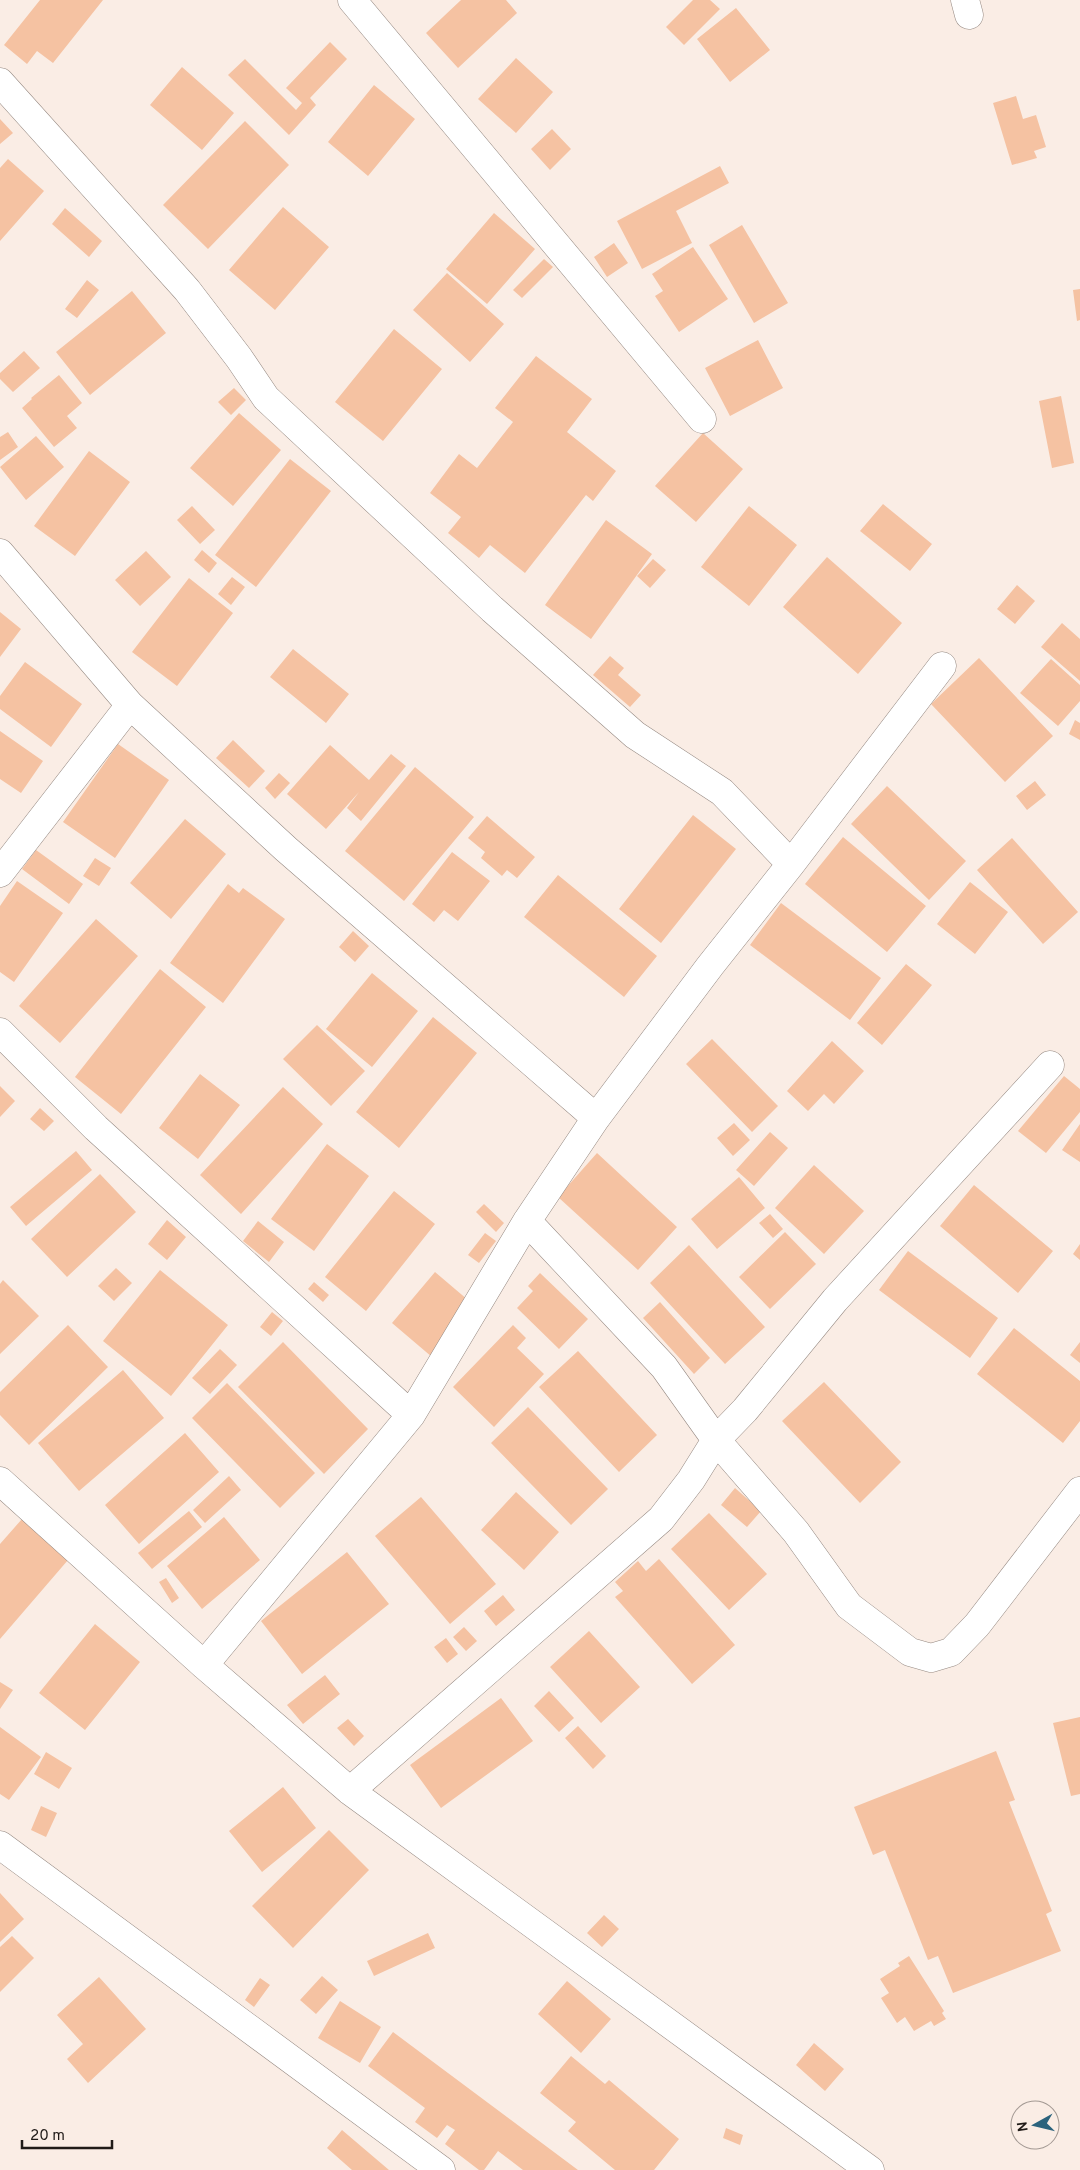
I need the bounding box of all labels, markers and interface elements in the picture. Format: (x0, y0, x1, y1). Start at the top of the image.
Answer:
north arrow (1010, 2100, 1060, 2150)
scale bar (22, 2118, 112, 2150)
text: N (1014, 2120, 1033, 2133)
text: 20 m (30, 2127, 65, 2146)

